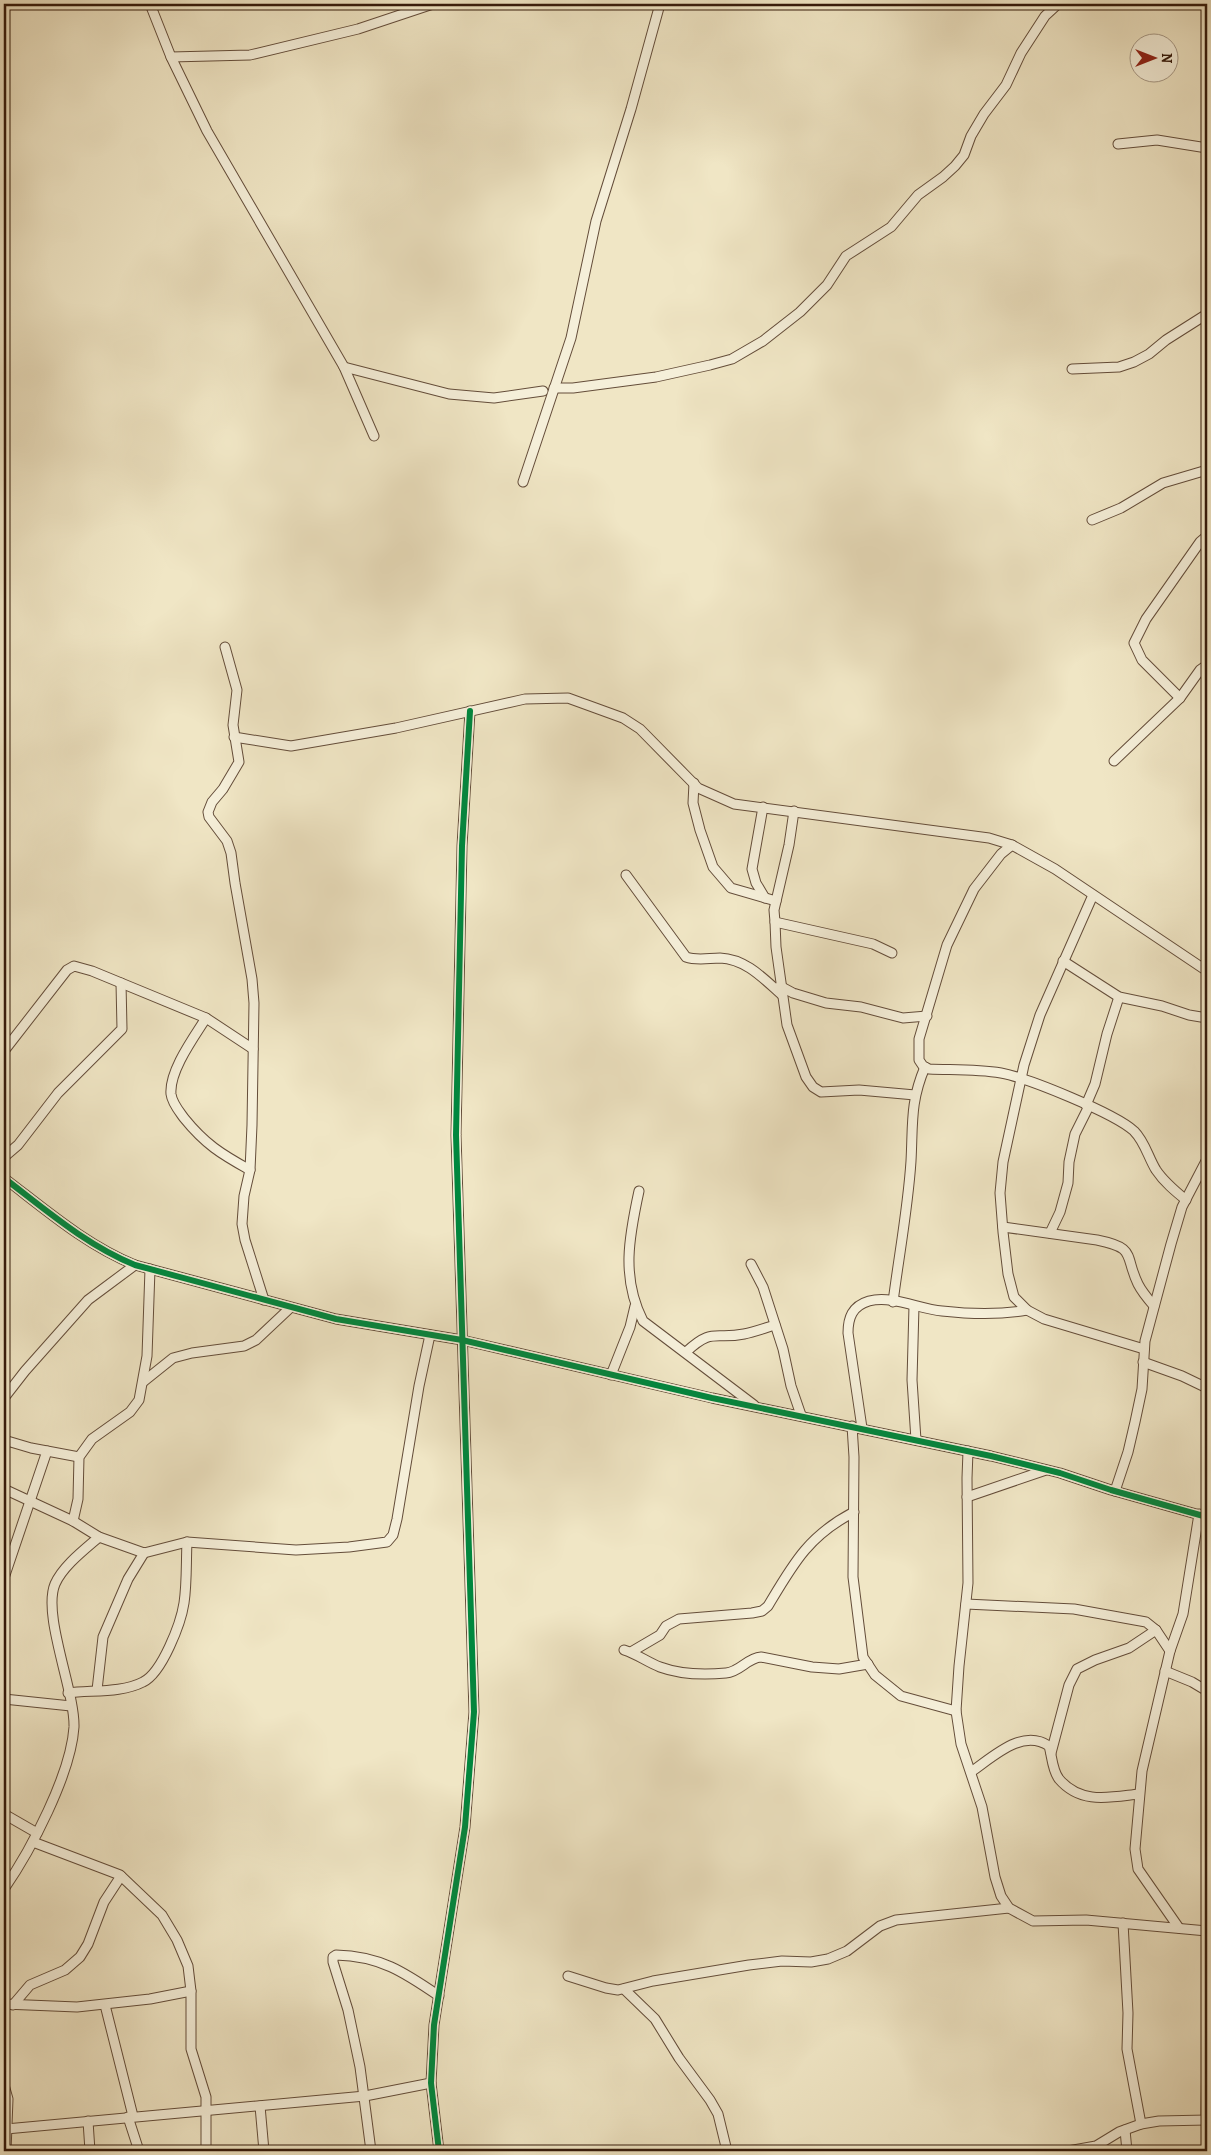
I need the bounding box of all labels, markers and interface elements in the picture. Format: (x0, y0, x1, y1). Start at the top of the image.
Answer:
north arrow (1128, 32, 1178, 82)
text: N (1157, 53, 1176, 63)

